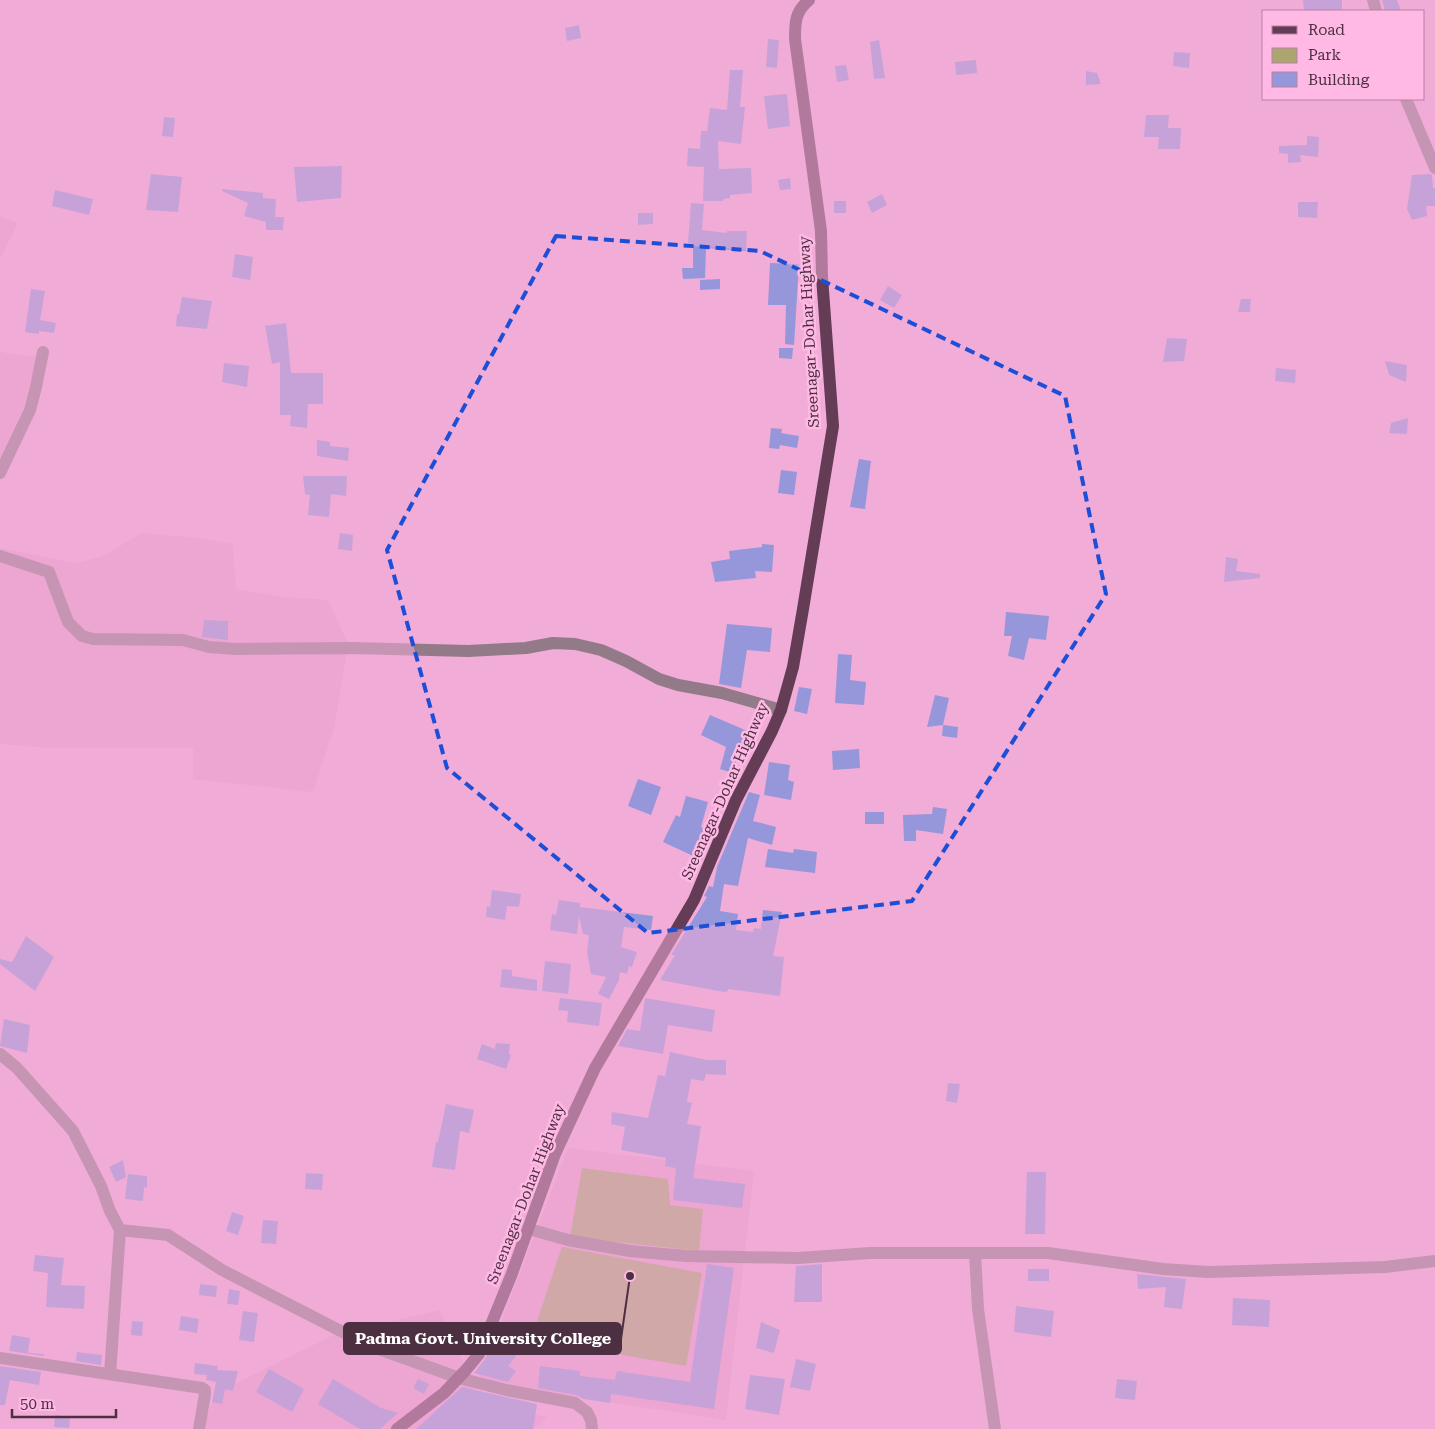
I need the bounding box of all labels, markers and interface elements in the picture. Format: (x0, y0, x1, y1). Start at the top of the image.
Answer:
legend (1262, 10, 1425, 100)
text: Road (1308, 21, 1345, 39)
text: Park (1308, 46, 1342, 64)
text: Building (1308, 71, 1370, 89)
street label: Sreenagar-Dohar Highway (795, 236, 823, 428)
street label: Sreenagar-Dohar Highway (678, 700, 772, 882)
street label: Sreenagar-Dohar Highway (483, 1101, 569, 1287)
callout: Padma Govt. University College (344, 1323, 621, 1354)
text: Padma Govt. University College (355, 1329, 611, 1348)
scale bar (12, 1386, 116, 1418)
text: 50 m (20, 1395, 55, 1413)

